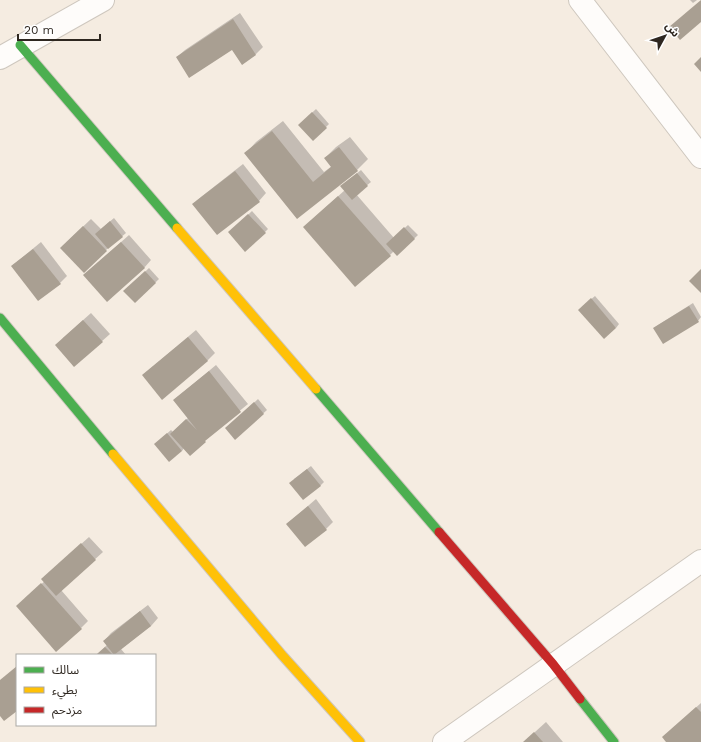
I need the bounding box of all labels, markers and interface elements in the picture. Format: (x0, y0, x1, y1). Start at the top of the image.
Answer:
scale bar (18, 16, 100, 42)
north arrow (645, 16, 685, 56)
text: ش (662, 20, 682, 40)
text: 20 m (24, 23, 54, 37)
legend (16, 654, 156, 726)
text: سالك (52, 663, 79, 677)
text: بطيء (52, 683, 78, 700)
text: مزدحم (52, 703, 82, 719)

